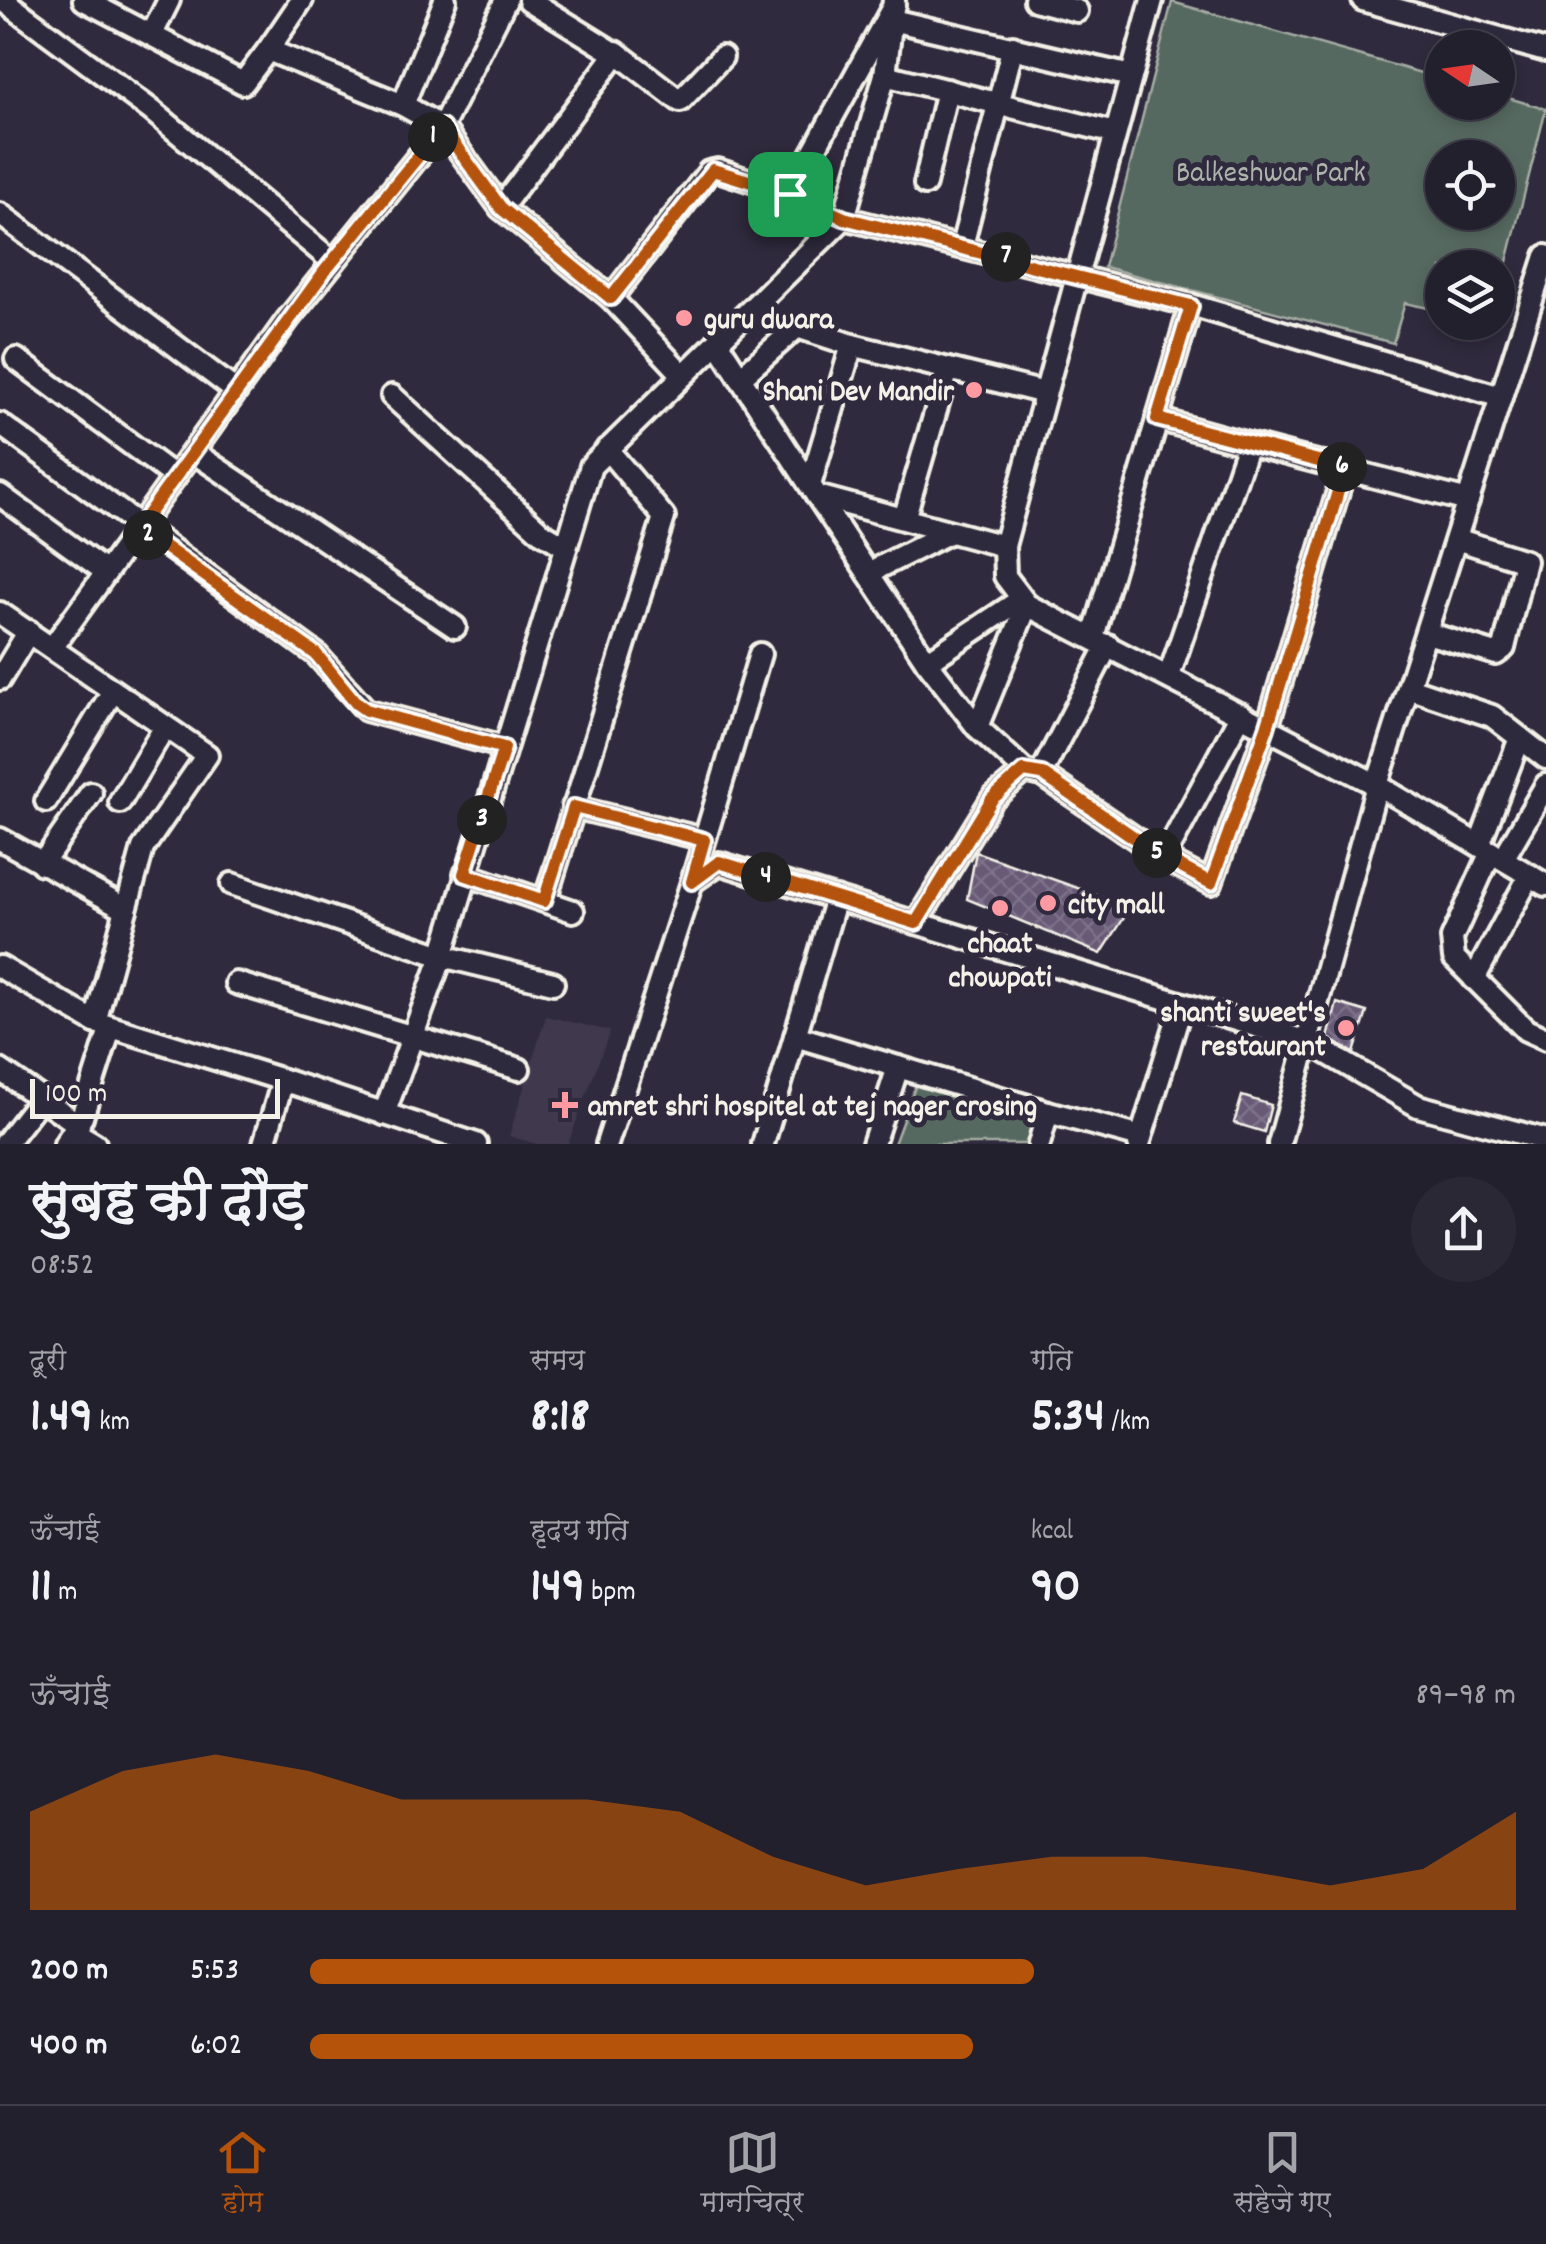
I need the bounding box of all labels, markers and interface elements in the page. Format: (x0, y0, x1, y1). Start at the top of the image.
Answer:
north arrow (1425, 30, 1515, 120)
map controls (1425, 30, 1515, 340)
pin: 1 (408, 112, 458, 162)
text: 1 (430, 117, 436, 157)
button: locate (1425, 140, 1515, 230)
pin (748, 152, 833, 237)
park label: Balkeshwar Park (1176, 154, 1366, 197)
icon: arrive (763, 167, 818, 222)
pin: 7 (981, 232, 1031, 282)
text: 7 (1001, 237, 1011, 277)
button: layers (1425, 250, 1515, 340)
place label: guru dwara (704, 301, 835, 344)
marker: guru dwara (673, 307, 695, 329)
place label: Shani Dev Mandir (762, 373, 955, 416)
marker: Shani Dev Mandir (963, 379, 985, 401)
pin: 6 (1317, 442, 1367, 492)
text: 6 (1335, 447, 1349, 487)
pin: 2 (123, 510, 173, 560)
text: 2 (142, 515, 154, 555)
pin: 3 (457, 795, 507, 845)
text: 3 (476, 800, 488, 840)
pin: 5 (1132, 828, 1182, 878)
text: 5 (1151, 833, 1163, 873)
pin: 4 (741, 852, 791, 902)
text: 4 (760, 857, 772, 897)
place label: city mall (1068, 886, 1165, 929)
marker: city mall (1037, 892, 1059, 914)
marker: chaat chowpati (989, 897, 1011, 919)
place label: chaat chowpati (949, 925, 1052, 1002)
place label: shanti sweet's restaurant (1160, 994, 1326, 1071)
marker: shanti sweet's restaurant (1335, 1017, 1357, 1039)
scale bar (30, 1074, 280, 1118)
text: 100 m (45, 1076, 107, 1116)
place label: amret shri hospitel at tej nager crosing (588, 1088, 1037, 1131)
marker: amret shri hospitel at tej nager crosing (552, 1092, 578, 1118)
text: सुबह की दौड़ (30, 1167, 306, 1246)
button: share (1411, 1177, 1516, 1282)
text: 08:52 (30, 1244, 94, 1290)
text: दूरी (30, 1343, 66, 1383)
text: समय (530, 1343, 585, 1383)
text: गति (1031, 1343, 1073, 1383)
text: 1.49 (30, 1383, 93, 1455)
text: 8:18 (530, 1383, 590, 1455)
text: 5:34 (1031, 1383, 1105, 1455)
text: km (93, 1404, 130, 1444)
text: /km (1105, 1404, 1150, 1444)
text: ऊँचाई (30, 1513, 100, 1553)
text: हृदय गति (530, 1513, 629, 1553)
text: kcal (1031, 1513, 1073, 1553)
text: 11 (30, 1553, 52, 1625)
text: 149 (530, 1553, 585, 1625)
text: 90 (1031, 1553, 1081, 1625)
text: m (52, 1574, 78, 1614)
text: bpm (585, 1574, 636, 1614)
text: ऊँचाई (30, 1674, 110, 1720)
text: 89–98 m (1416, 1674, 1516, 1720)
text: 200 m (30, 1949, 108, 1995)
text: 5:53 (190, 1949, 239, 1995)
text: 400 m (30, 2024, 107, 2070)
text: 6:02 (190, 2024, 242, 2070)
tab: होम (215, 2125, 270, 2225)
tab: मानचित्र (701, 2125, 804, 2225)
tab: सहेजे गए (1234, 2125, 1331, 2225)

